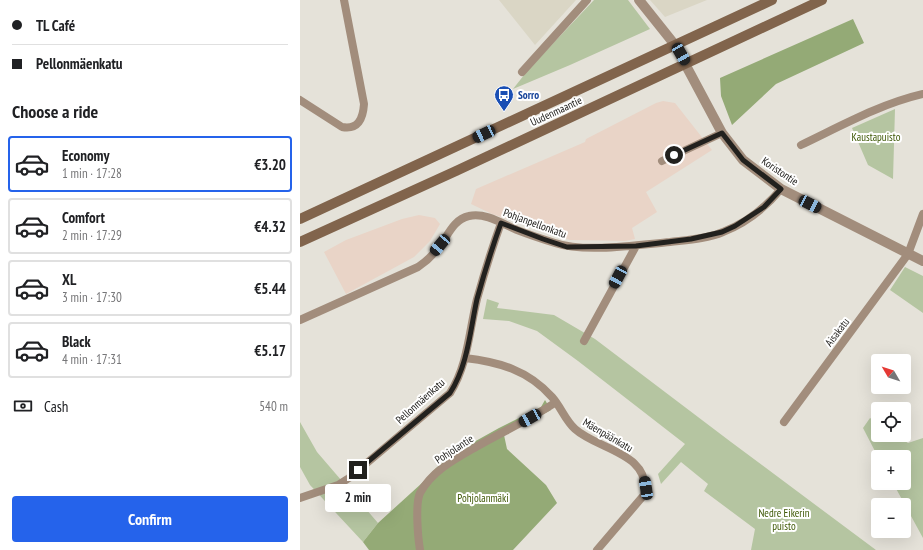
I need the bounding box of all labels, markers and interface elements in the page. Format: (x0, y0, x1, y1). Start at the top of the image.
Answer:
text: TL Café (36, 16, 75, 35)
car (670, 41, 692, 67)
text: Pellonmäenkatu (36, 54, 123, 73)
bus stop icon: Sorro (493, 84, 515, 112)
place label: Sorro (518, 88, 539, 102)
street label: Uudenmaantie (528, 93, 584, 129)
text: Choose a ride (12, 100, 98, 123)
car (471, 123, 497, 145)
park label: Kaustapuisto (852, 130, 901, 144)
icon: car (14, 146, 50, 182)
text: Economy (62, 146, 110, 165)
route start (665, 146, 683, 164)
street label: Koristontie (759, 154, 801, 189)
text: €3.20 (254, 155, 286, 174)
text: 1 min · 17:28 (62, 165, 122, 182)
car (797, 193, 823, 215)
street label: Pohjanpellonkatu (501, 205, 569, 241)
icon: car (14, 208, 50, 244)
text: Comfort (62, 208, 105, 227)
text: €4.32 (254, 217, 286, 236)
text: 2 min · 17:29 (62, 227, 122, 244)
car (428, 232, 452, 258)
car (607, 264, 629, 290)
icon: car (14, 270, 50, 306)
text: XL (62, 270, 76, 289)
text: €5.44 (254, 279, 286, 298)
text: 3 min · 17:30 (62, 289, 122, 306)
street label: Aisakatu (822, 315, 852, 349)
icon: car (14, 332, 50, 368)
text: Black (62, 332, 91, 351)
text: €5.17 (254, 341, 286, 360)
text: 4 min · 17:31 (62, 351, 122, 368)
north arrow (871, 354, 911, 394)
map controls (871, 354, 911, 538)
street label: Pellonmäenkatu (393, 375, 448, 427)
icon: cash (12, 395, 34, 417)
text: Cash (44, 397, 68, 416)
text: 540 m (259, 398, 288, 415)
button: locate (871, 402, 911, 442)
car (517, 407, 543, 429)
street label: Mäenpäänkatu (580, 415, 636, 455)
street label: Pohjolantie (432, 431, 476, 467)
button: + (871, 450, 911, 490)
route end (349, 461, 367, 479)
car (638, 475, 654, 501)
callout: 2 min (325, 484, 391, 512)
text: 2 min (345, 489, 371, 506)
park label: Pohjolanmäki (457, 491, 509, 505)
button: Confirm (12, 496, 288, 542)
button: − (871, 498, 911, 538)
park label: Nedre Eikerin puisto (758, 506, 810, 533)

